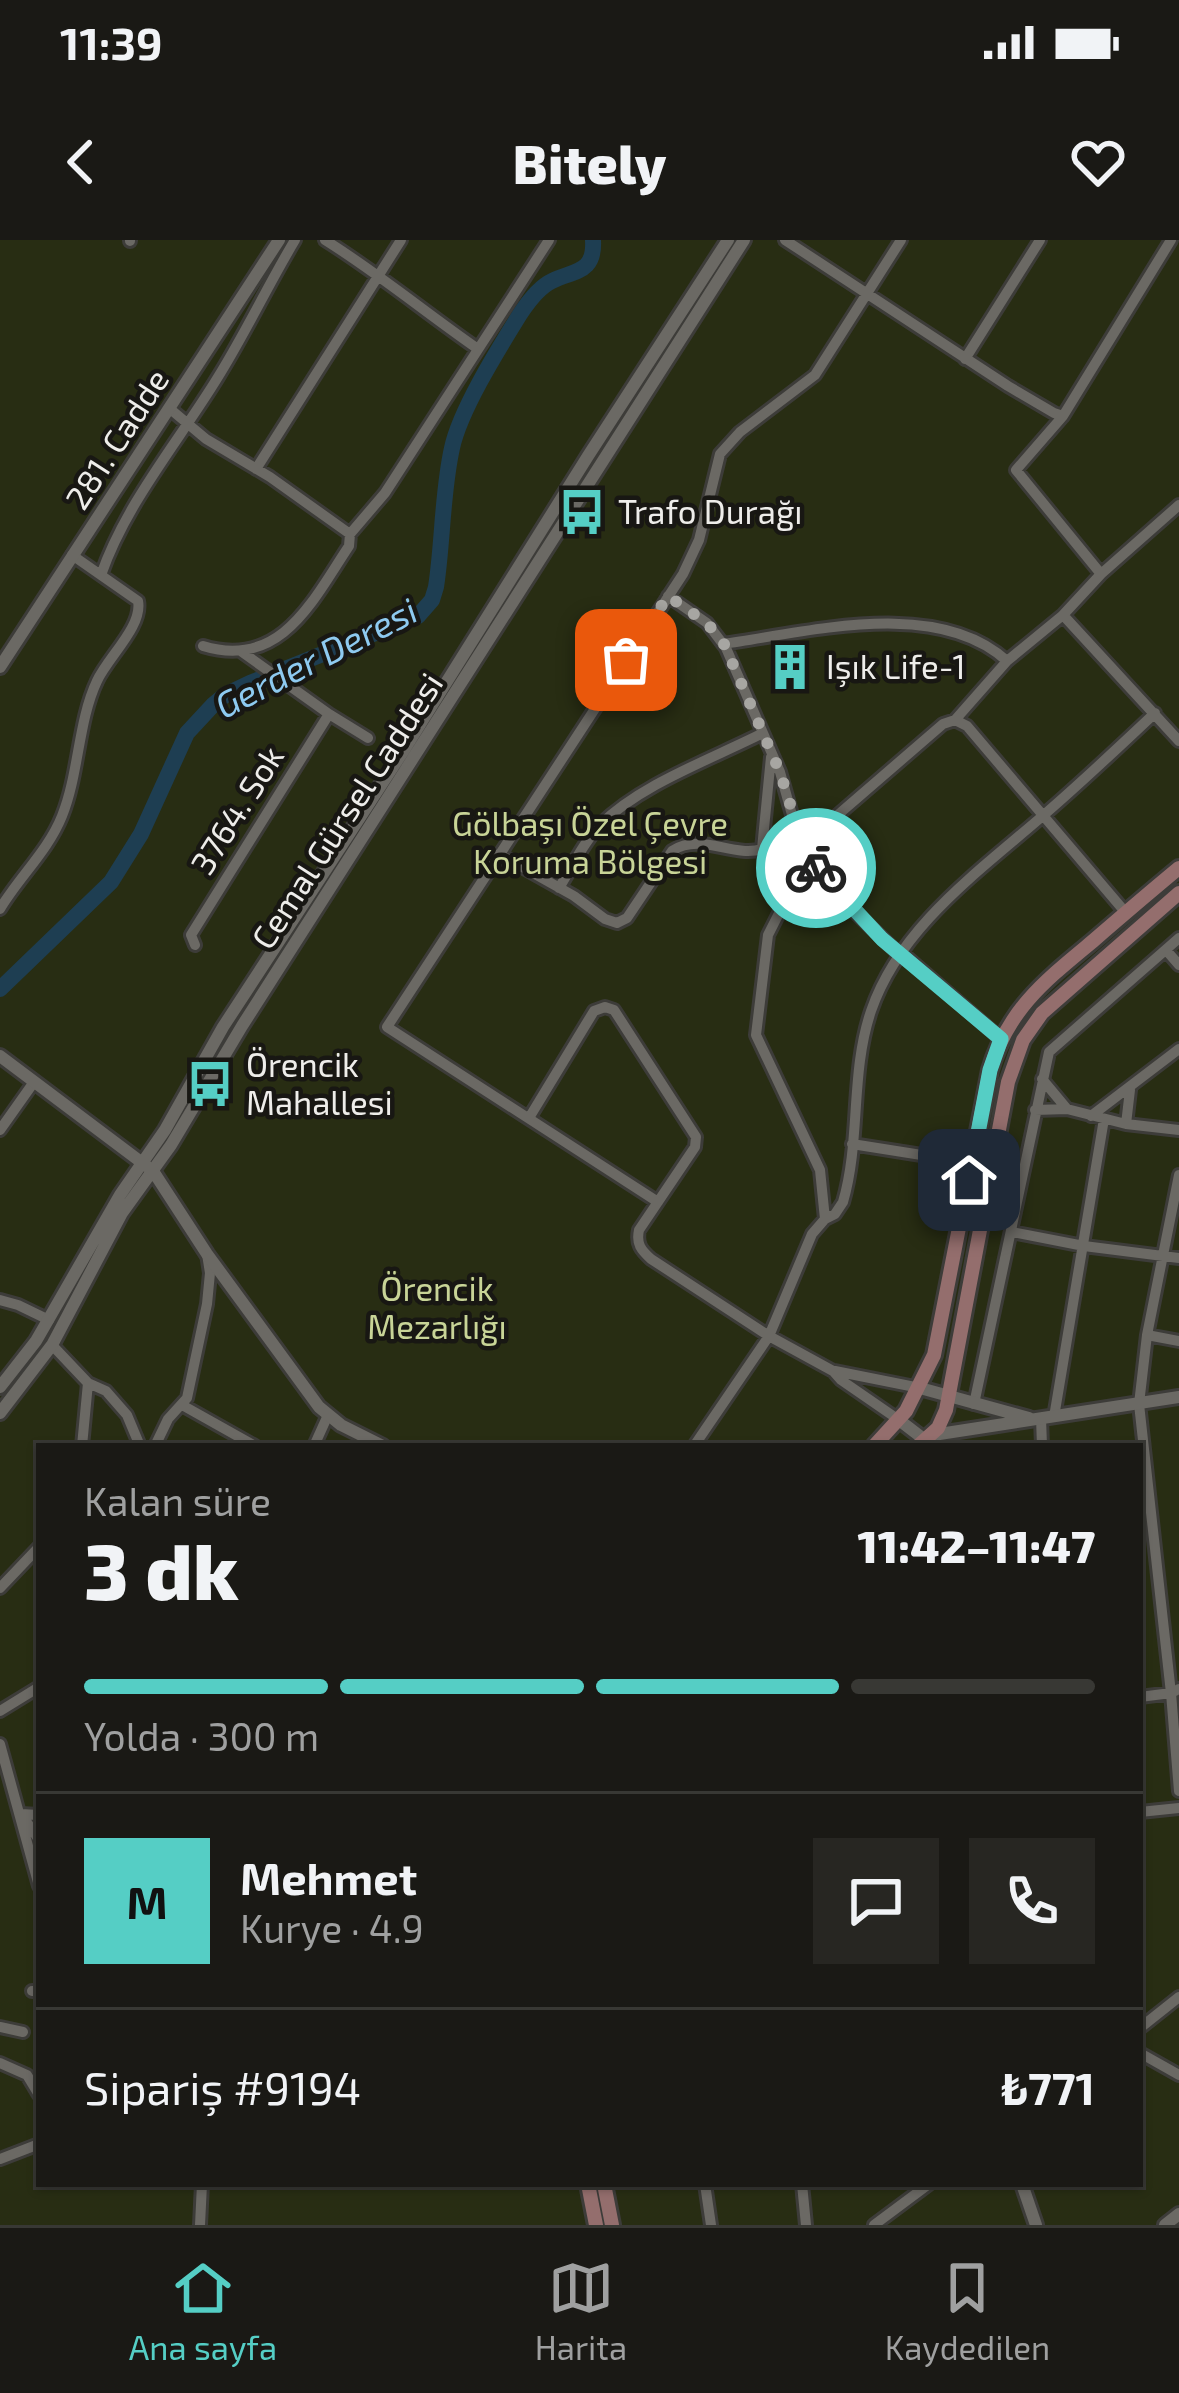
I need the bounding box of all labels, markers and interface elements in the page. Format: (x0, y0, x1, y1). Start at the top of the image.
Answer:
text: 11:39 (60, 15, 163, 69)
icon: back (48, 129, 114, 195)
icon: heart (1065, 129, 1131, 195)
text: Bitely (513, 130, 666, 195)
street label: 281. Cadde (56, 361, 176, 516)
bus stop icon: Trafo Durağı (557, 487, 607, 537)
place label: Trafo Durağı (618, 491, 803, 531)
water label: Gerder Deresi (207, 587, 424, 726)
pin (575, 609, 677, 711)
icon: bag (593, 627, 659, 693)
building icon: Işık Life-1 (765, 642, 815, 692)
place label: Işık Life-1 (826, 646, 966, 688)
street label: Cemal Gürsel Caddesi (242, 665, 450, 956)
street label: 3764. Sok (181, 738, 291, 881)
park label: Gölbaşı Özel Çevre Koruma Bölgesi (452, 803, 728, 881)
courier (756, 808, 876, 928)
icon: bike (783, 835, 849, 901)
place label: Örencik Mahallesi (246, 1044, 393, 1122)
bus stop icon: Örencik Mahallesi (185, 1059, 235, 1109)
pin (918, 1129, 1020, 1231)
icon: home (936, 1147, 1002, 1213)
park label: Örencik Mezarlığı (367, 1268, 507, 1346)
text: Kalan süre (84, 1477, 271, 1524)
text: 11:42–11:47 (858, 1518, 1095, 1572)
text: 3 dk (84, 1522, 239, 1616)
text: Yolda · 300 m (84, 1712, 319, 1759)
button: chat (813, 1838, 939, 1964)
button: phone (969, 1838, 1095, 1964)
text: Mehmet (240, 1850, 417, 1904)
text: M (126, 1874, 168, 1928)
text: Kurye · 4.9 (240, 1904, 424, 1951)
text: Sipariş #9194 (84, 2060, 361, 2114)
text: ₺771 (1001, 2060, 1095, 2114)
tab: Ana sayfa (129, 2255, 277, 2367)
tab: Harita (535, 2255, 627, 2367)
tab: Kaydedilen (885, 2255, 1050, 2367)

